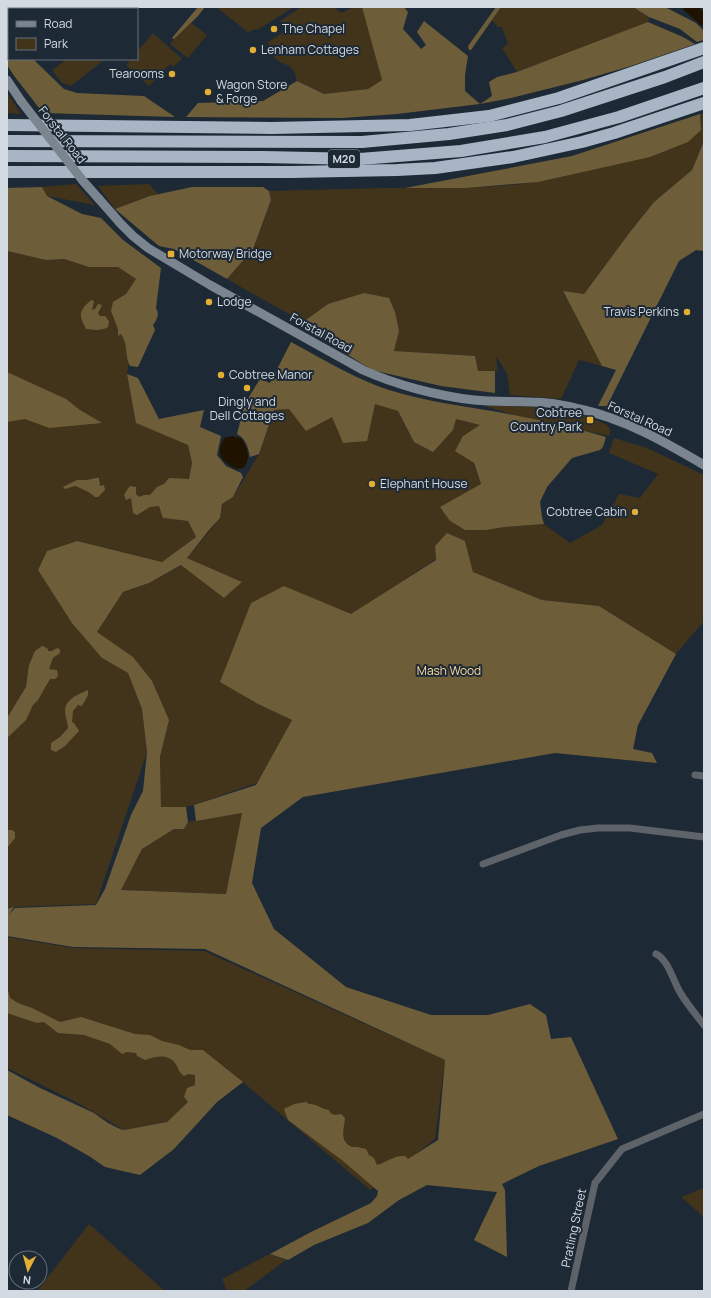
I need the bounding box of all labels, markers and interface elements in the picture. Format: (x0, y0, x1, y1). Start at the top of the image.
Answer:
legend (8, 8, 138, 60)
text: Road (44, 15, 72, 32)
place label: The Chapel (282, 20, 345, 37)
marker: The Chapel (269, 24, 279, 34)
text: Park (44, 35, 69, 52)
place label: Lenham Cottages (261, 41, 359, 58)
marker: Lenham Cottages (248, 45, 258, 55)
place label: Tearooms (109, 65, 164, 82)
marker: Tearooms (167, 69, 177, 79)
place label: Wagon Store & Forge (216, 76, 287, 107)
marker: Wagon Store & Forge (203, 87, 213, 97)
street label: Forstal Road (35, 102, 90, 167)
road number: M20 (328, 150, 360, 168)
place label: Motorway Bridge (179, 245, 272, 262)
marker: Motorway Bridge (166, 249, 176, 259)
place label: Lodge (217, 293, 251, 310)
marker: Lodge (204, 297, 214, 307)
place label: Travis Perkins (604, 303, 679, 320)
marker: Travis Perkins (682, 307, 692, 317)
street label: Forstal Road (287, 309, 355, 357)
place label: Cobtree Manor (229, 366, 313, 383)
marker: Cobtree Manor (216, 370, 226, 380)
marker: Dingly and Dell Cottages (242, 383, 252, 393)
place label: Dingly and Dell Cottages (210, 393, 284, 424)
street label: Forstal Road (605, 397, 675, 440)
place label: Cobtree Country Park (510, 404, 583, 435)
marker: Cobtree Country Park (585, 415, 595, 425)
place label: Elephant House (380, 475, 467, 492)
marker: Elephant House (367, 479, 377, 489)
place label: Cobtree Cabin (546, 503, 627, 520)
marker: Cobtree Cabin (630, 507, 640, 517)
park label: Mash Wood (417, 662, 481, 679)
street label: Pratling Street (557, 1187, 590, 1269)
north arrow (8, 1250, 48, 1290)
text: N (22, 1273, 32, 1288)

